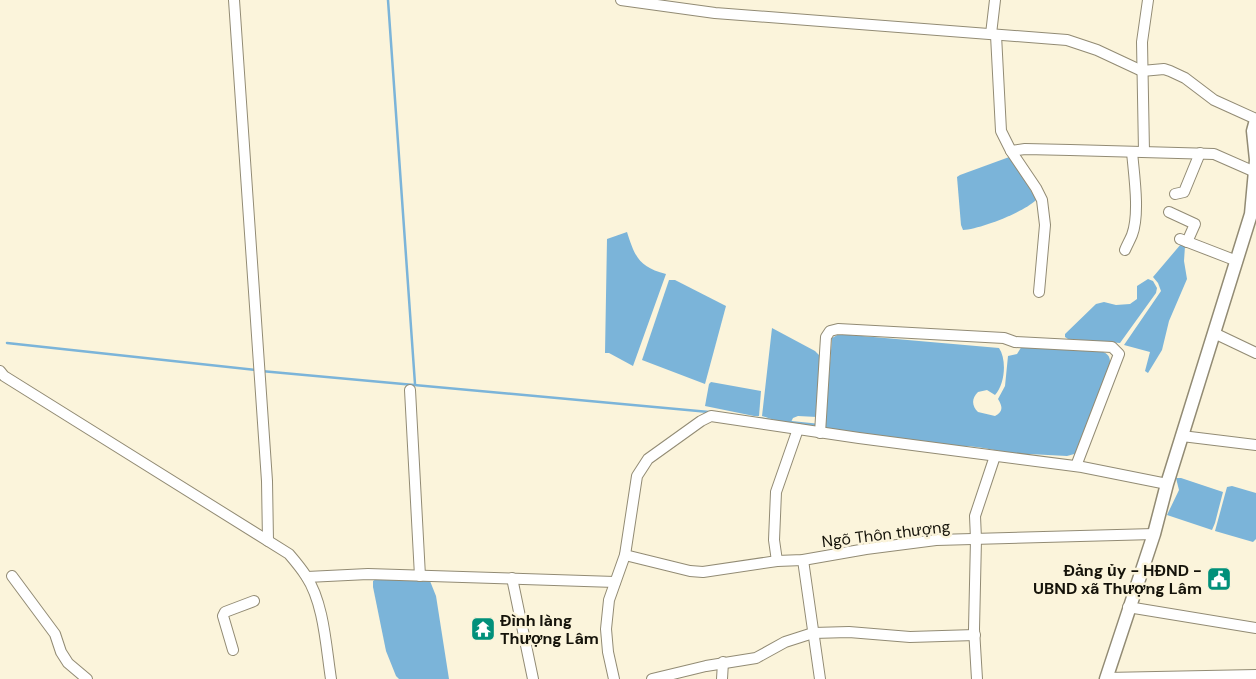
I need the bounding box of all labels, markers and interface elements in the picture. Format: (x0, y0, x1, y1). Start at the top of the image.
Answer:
street label: Ngõ Thôn thượng (821, 516, 952, 552)
place label: Đảng ủy - HĐND - UBND xã Thượng Lâm (1033, 560, 1202, 599)
public building icon: Đảng ủy - HĐND - UBND xã Thượng Lâm (1206, 566, 1232, 592)
place label: Đình làng Thượng Lâm (500, 610, 599, 649)
temple icon: Đình làng Thượng Lâm (470, 616, 496, 642)

